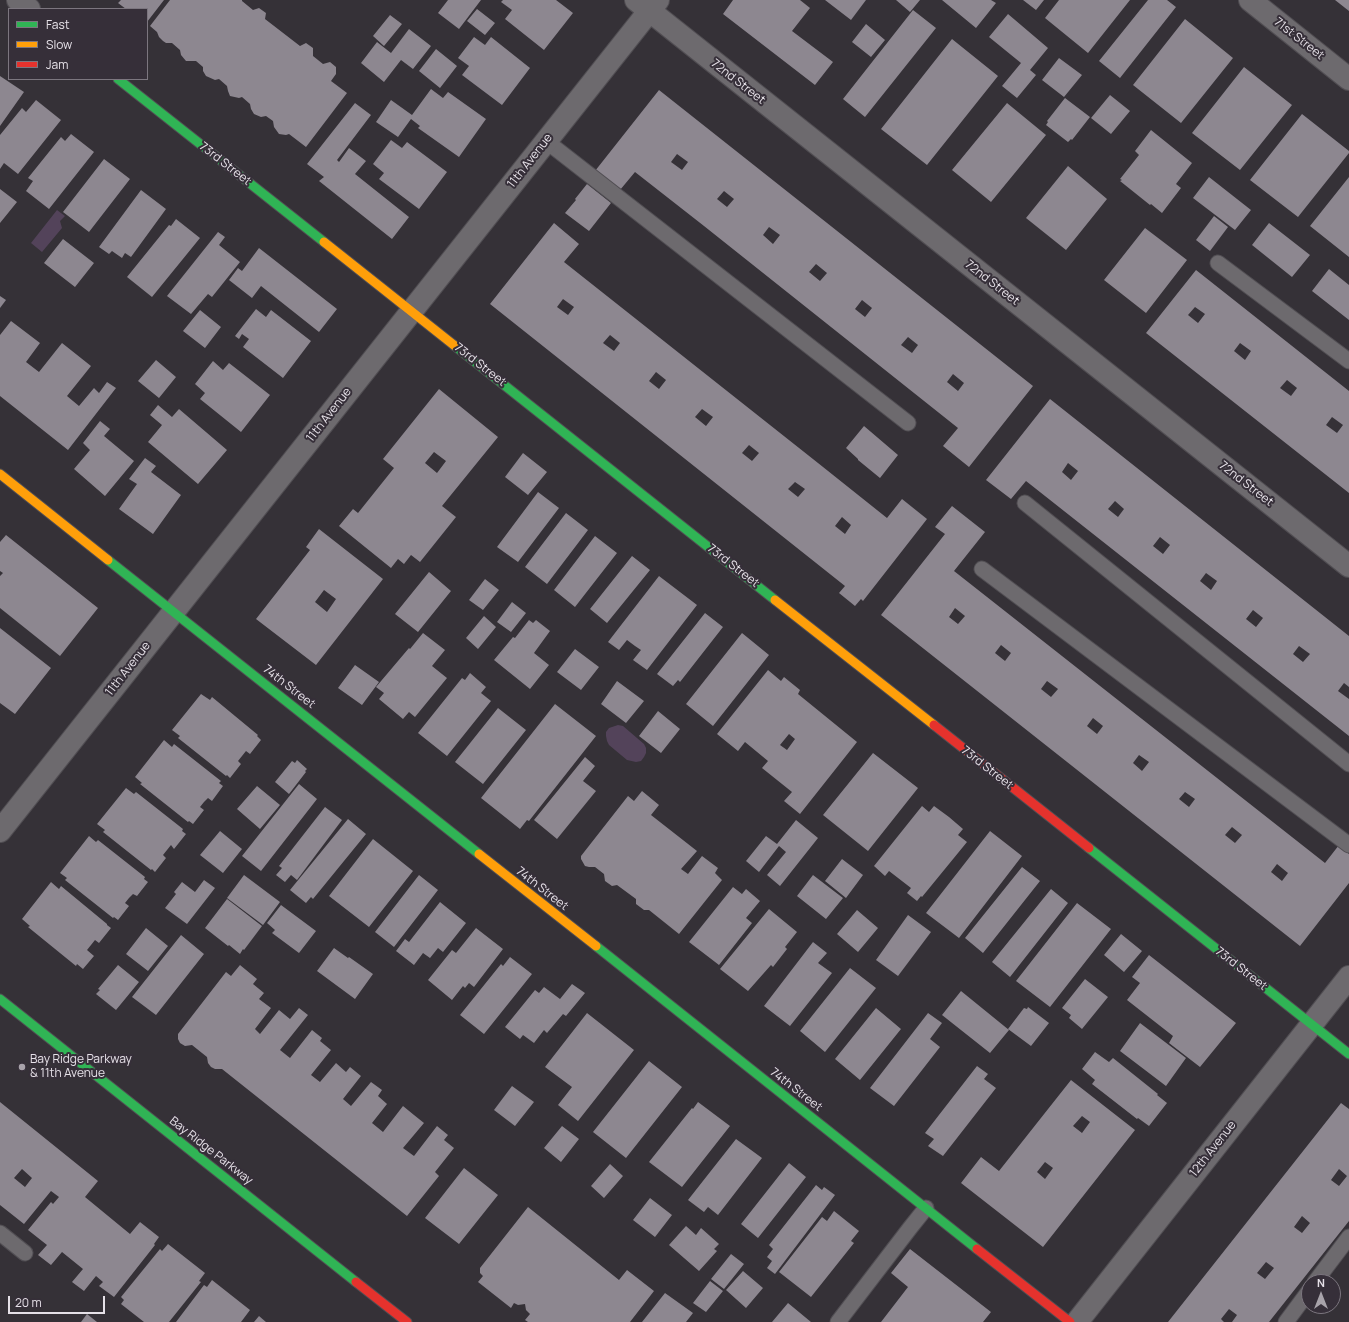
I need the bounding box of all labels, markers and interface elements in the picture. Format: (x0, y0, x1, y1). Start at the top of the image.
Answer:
legend (8, 8, 148, 80)
street label: 71st Street (1271, 15, 1327, 63)
text: Fast (46, 16, 70, 33)
text: Slow (46, 36, 72, 53)
text: Jam (46, 56, 68, 73)
street label: 72nd Street (708, 56, 768, 108)
street label: 11th Avenue (504, 131, 556, 191)
street label: 73rd Street (196, 139, 254, 189)
street label: 72nd Street (962, 257, 1022, 309)
street label: 73rd Street (451, 340, 509, 390)
street label: 11th Avenue (303, 385, 355, 445)
street label: 72nd Street (1216, 458, 1276, 510)
street label: 73rd Street (704, 541, 762, 591)
street label: 11th Avenue (102, 639, 154, 699)
street label: 74th Street (260, 662, 318, 712)
street label: 73rd Street (958, 743, 1016, 793)
street label: 74th Street (513, 864, 571, 914)
street label: 73rd Street (1212, 944, 1270, 994)
place label: Bay Ridge Parkway & 11th Avenue (30, 1053, 132, 1081)
marker: Bay Ridge Parkway & 11th Avenue (17, 1062, 27, 1072)
street label: 74th Street (767, 1065, 825, 1115)
street label: Bay Ridge Parkway (166, 1114, 256, 1188)
street label: 12th Avenue (1187, 1118, 1239, 1180)
north arrow (1301, 1274, 1341, 1314)
text: N (1317, 1275, 1325, 1290)
scale bar (10, 1288, 107, 1314)
text: 20 m (15, 1294, 42, 1311)

